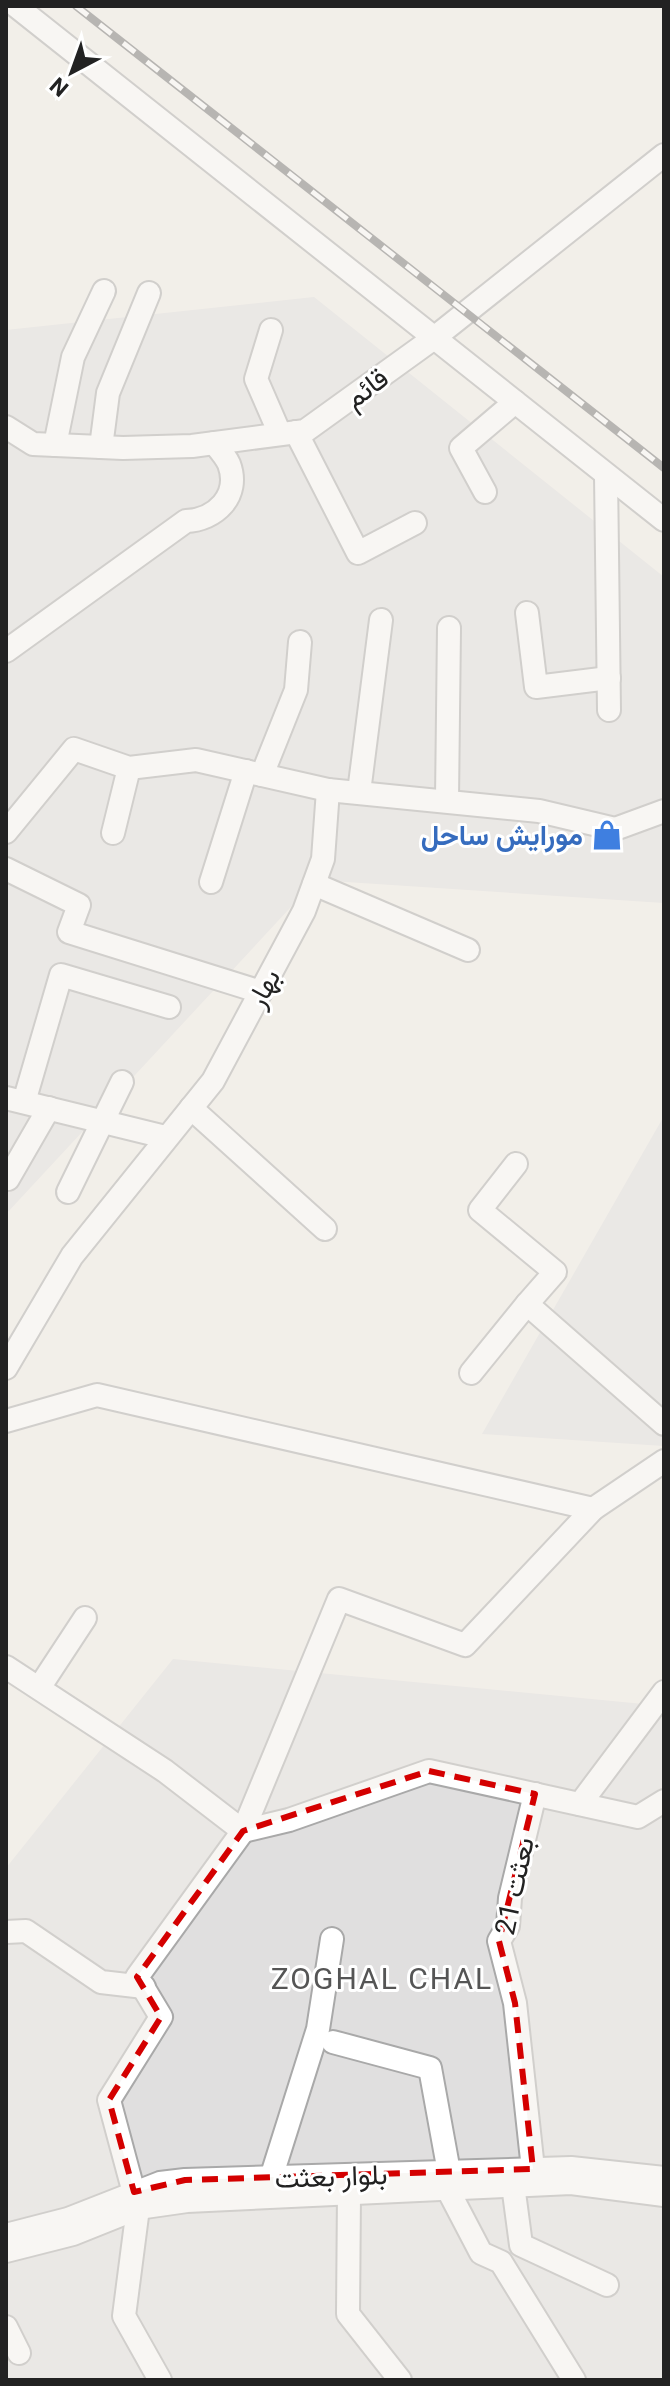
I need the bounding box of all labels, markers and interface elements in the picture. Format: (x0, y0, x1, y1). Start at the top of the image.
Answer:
north arrow (32, 32, 112, 112)
text: N (45, 72, 73, 101)
street label: قائم (338, 361, 396, 417)
shop icon: مورایش ساحل (590, 818, 624, 852)
place label: مورایش ساحل (421, 819, 583, 853)
street label: بهار (239, 963, 288, 1015)
street label: بعثت 21 (488, 1834, 541, 1938)
district label: ZOGHAL CHAL (271, 1961, 493, 1996)
street label: بلوار بعثت (274, 2158, 388, 2196)

